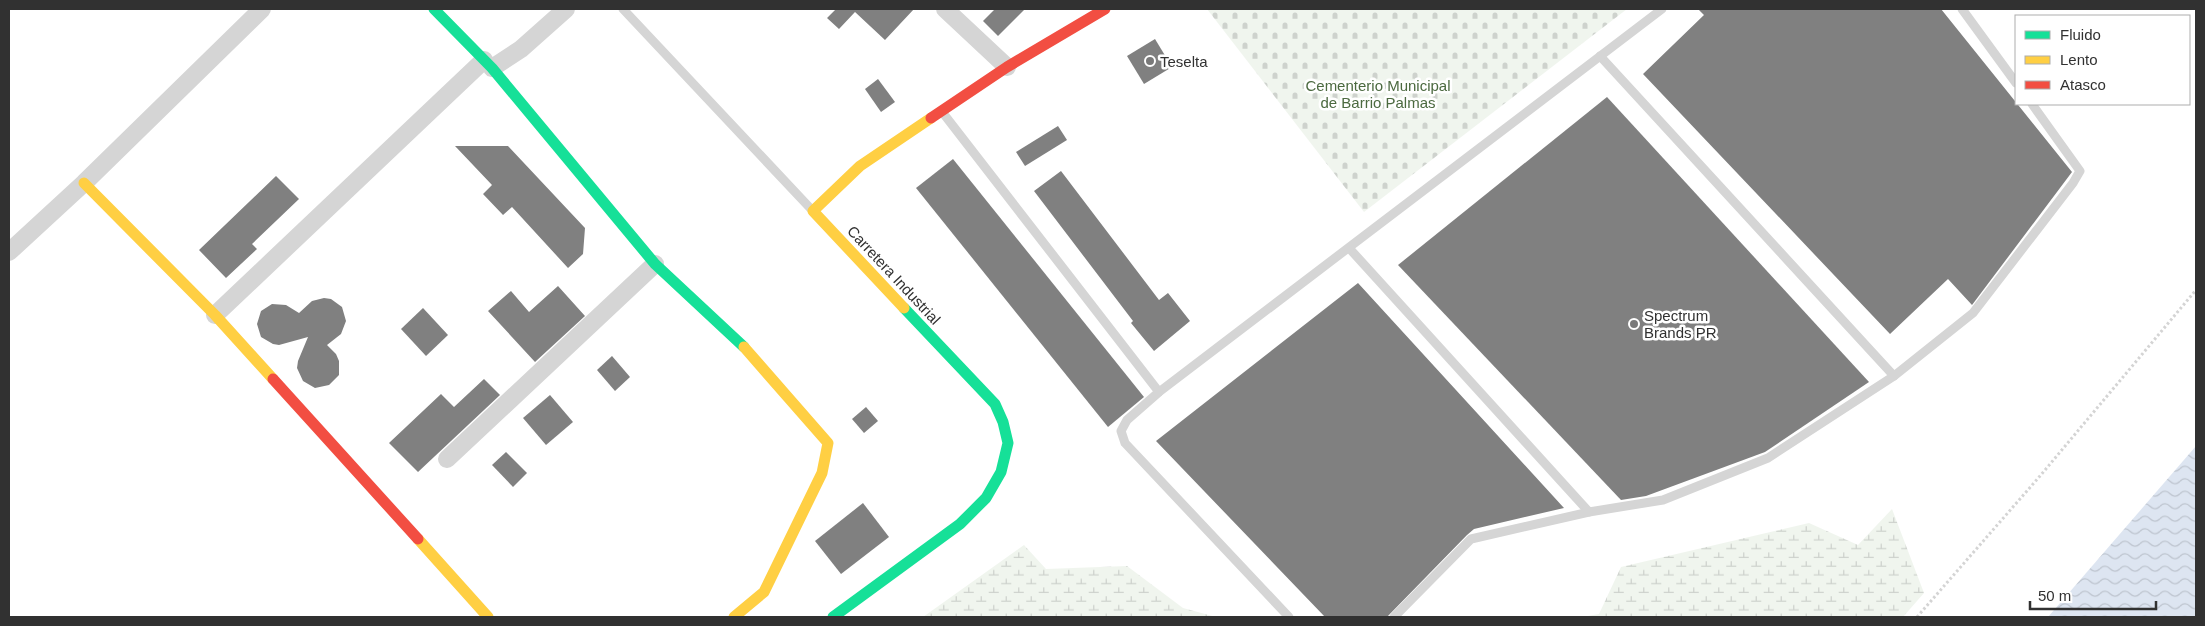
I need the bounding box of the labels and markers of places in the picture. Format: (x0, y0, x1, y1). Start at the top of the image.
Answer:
place label: Teselta (1160, 53, 1208, 70)
marker: Teselta (1144, 55, 1156, 67)
place label: Spectrum Brands PR (1644, 307, 1717, 341)
marker: Spectrum Brands PR (1628, 318, 1640, 330)

